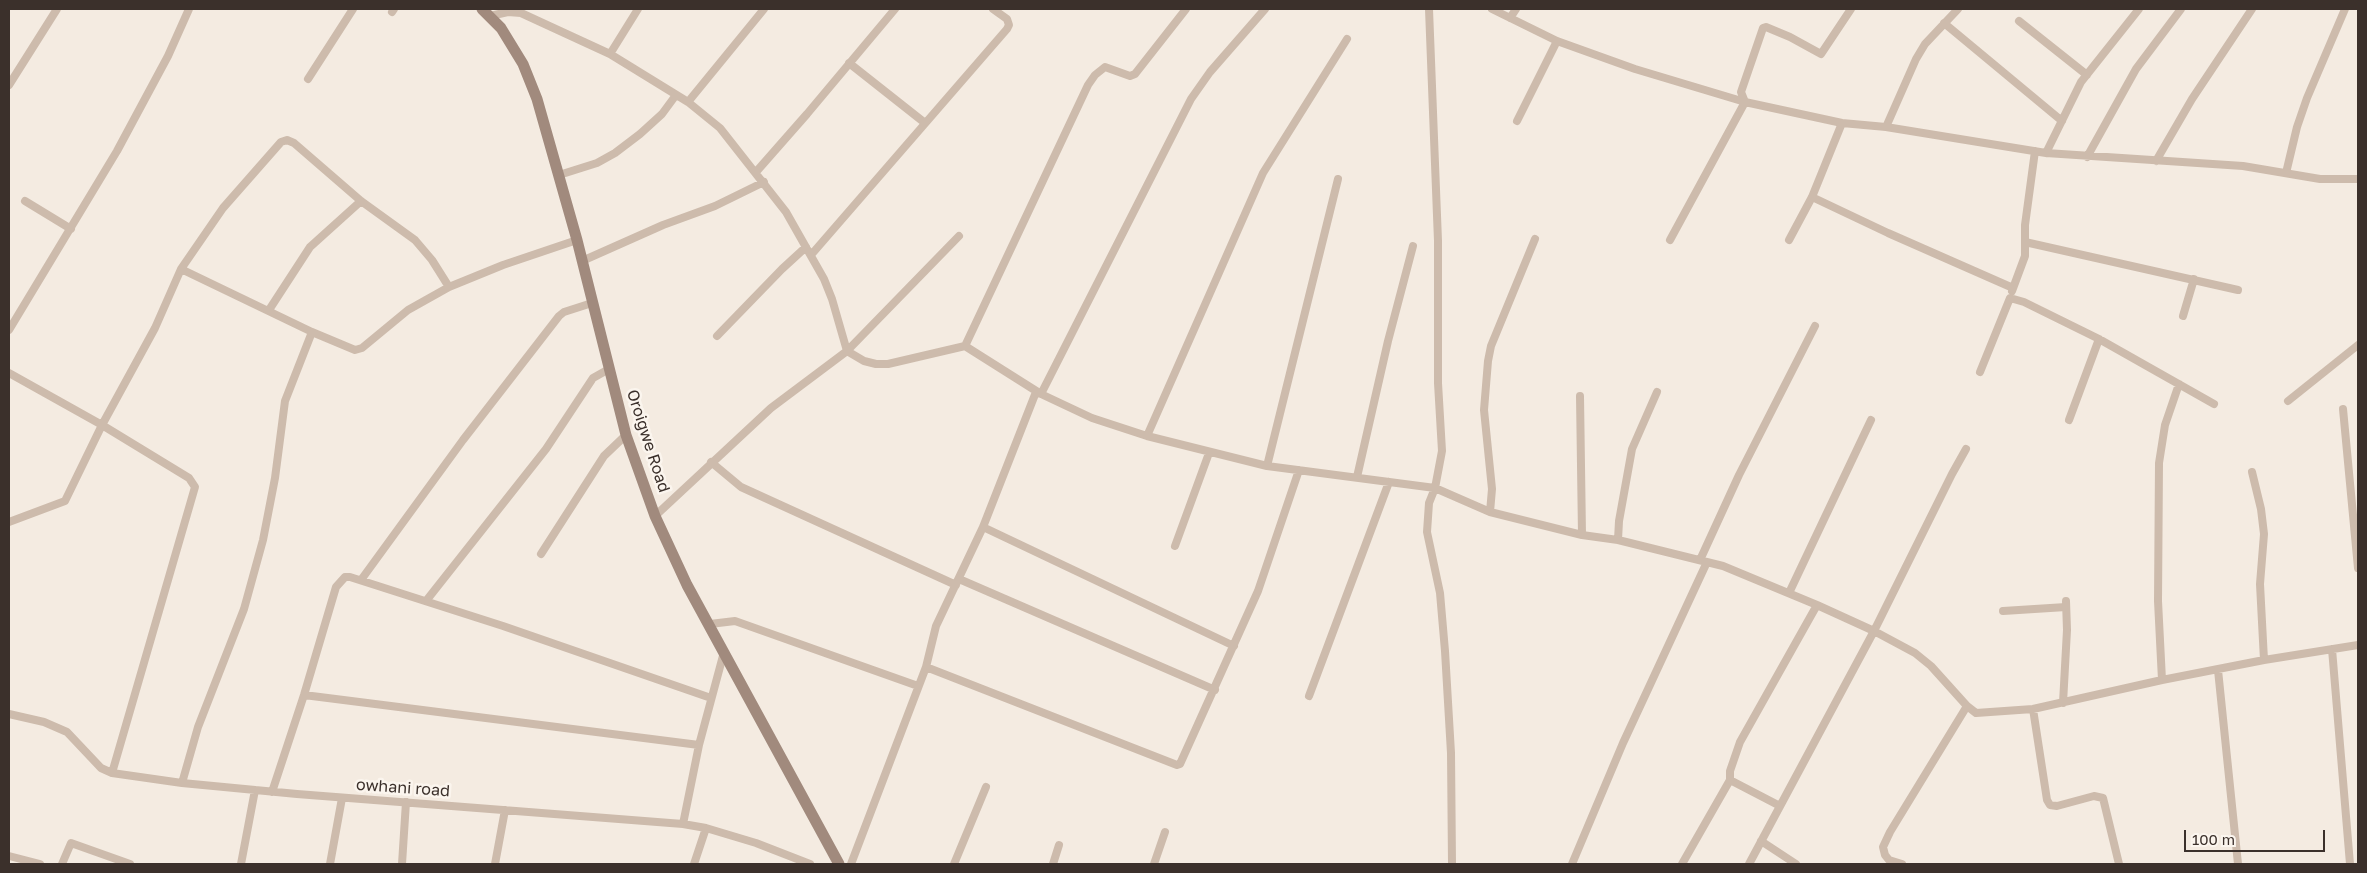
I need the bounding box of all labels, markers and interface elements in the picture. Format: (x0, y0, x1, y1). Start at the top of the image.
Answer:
street label: Oroigwe Road (622, 387, 674, 495)
street label: owhani road (355, 775, 451, 801)
scale bar (2187, 820, 2328, 852)
text: 100 m (2192, 830, 2235, 848)

